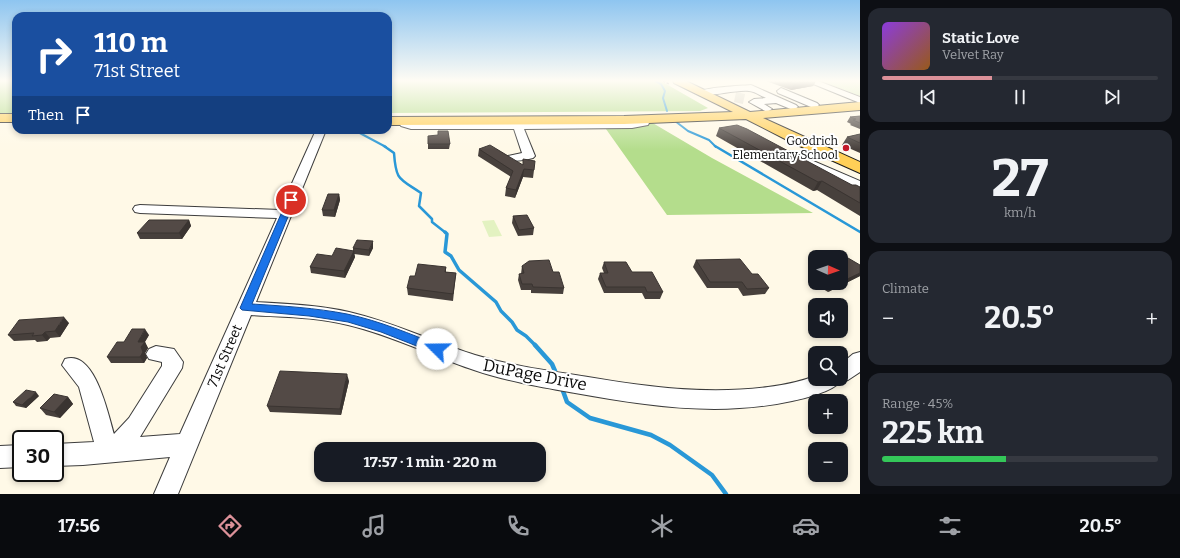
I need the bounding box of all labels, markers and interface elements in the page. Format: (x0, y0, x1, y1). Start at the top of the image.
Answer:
text: 110 m (94, 26, 168, 59)
icon: right (28, 28, 80, 80)
text: Static Love (942, 29, 1019, 47)
text: Velvet Ray (942, 47, 1004, 62)
text: 71st Street (94, 60, 180, 82)
icon: previous (917, 86, 939, 108)
icon: pause (1009, 86, 1031, 108)
icon: next (1101, 86, 1123, 108)
icon: arrive (72, 104, 94, 126)
text: Then (28, 106, 64, 124)
place label: Goodrich Elementary School (732, 134, 839, 162)
marker: Goodrich Elementary School (841, 143, 851, 153)
text: 27 (992, 147, 1049, 210)
pin (274, 183, 308, 217)
icon: arrive (280, 189, 302, 211)
text: km/h (1004, 205, 1036, 220)
north arrow (808, 250, 848, 290)
map controls (808, 250, 848, 482)
text: Climate (882, 281, 929, 296)
button: sound (808, 298, 848, 338)
text: 20.5° (984, 300, 1055, 336)
text: − (882, 305, 894, 332)
text: + (1145, 305, 1158, 332)
street label: 71st Street (204, 322, 246, 390)
position arrow (416, 328, 458, 370)
button: search (808, 346, 848, 386)
street label: DuPage Drive (481, 355, 589, 395)
button: + (808, 394, 848, 434)
text: Range · 45% (882, 396, 953, 411)
text: 225 km (882, 415, 984, 451)
speed limit sign: 30 (12, 430, 64, 482)
button: − (808, 442, 848, 482)
text: 17:57 · 1 min · 220 m (363, 453, 497, 471)
icon: directions (216, 512, 244, 540)
icon: music (360, 512, 388, 540)
icon: phone (504, 512, 532, 540)
icon: climate (648, 512, 676, 540)
icon: car (792, 512, 820, 540)
icon: filters (936, 512, 964, 540)
text: 17:56 (58, 515, 100, 537)
text: 20.5° (1080, 515, 1122, 537)

